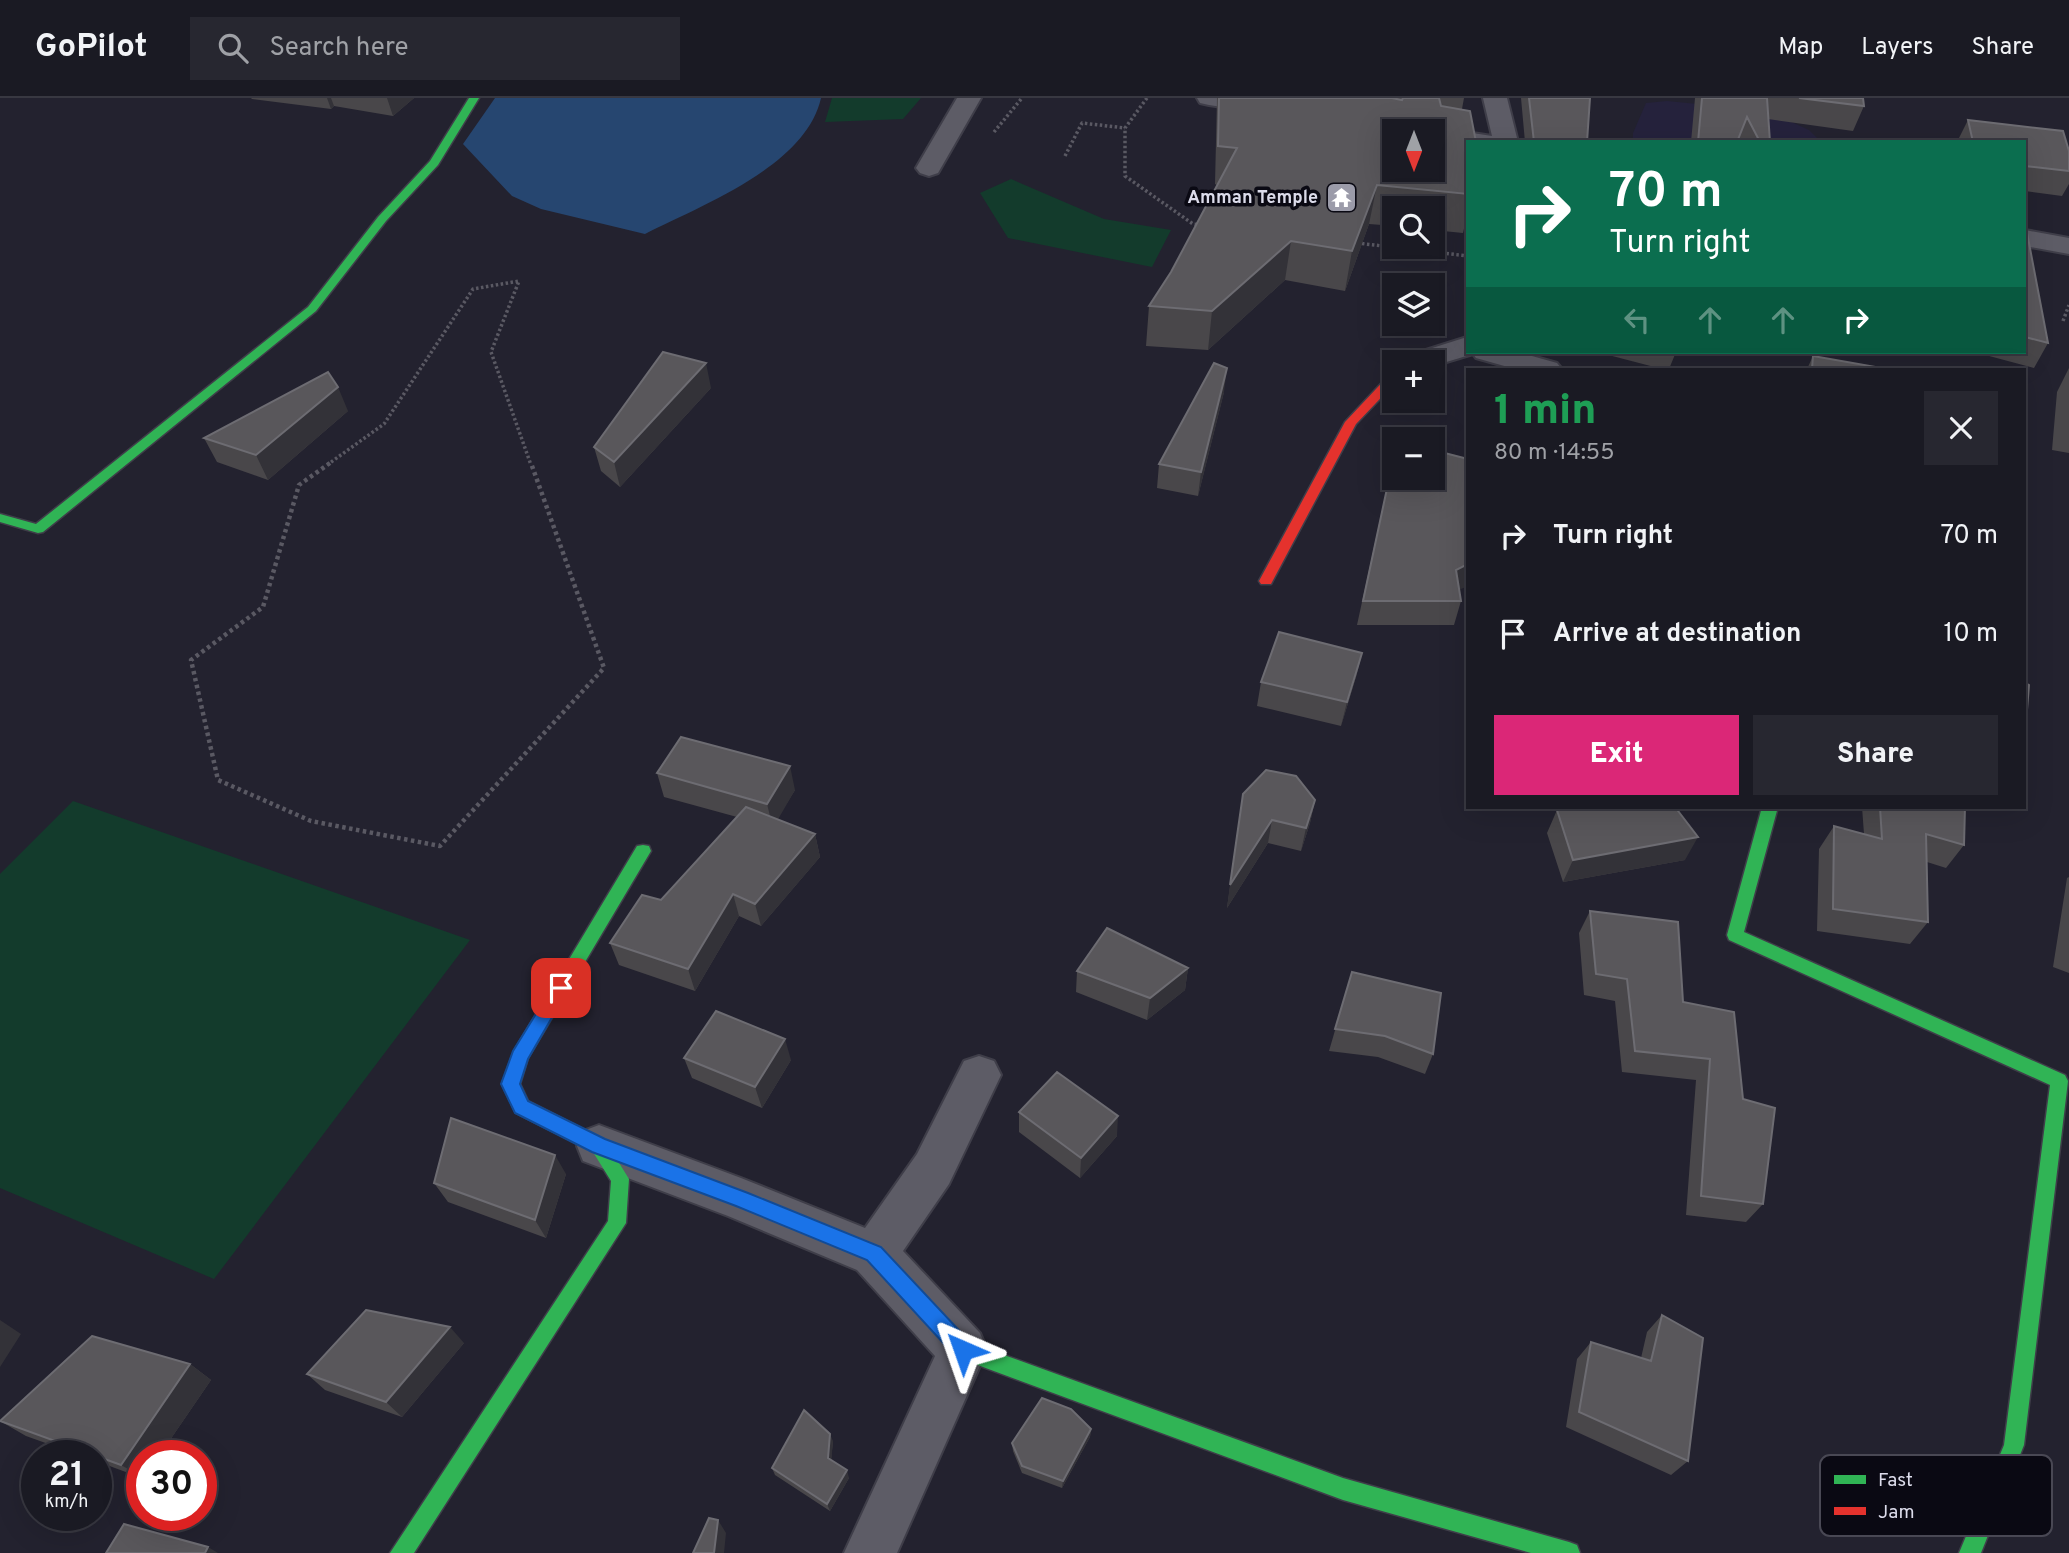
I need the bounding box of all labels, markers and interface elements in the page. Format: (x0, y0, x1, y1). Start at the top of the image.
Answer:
search box (190, 17, 680, 80)
text: GoPilot (35, 27, 148, 69)
icon: search (214, 29, 252, 67)
text: Search here (270, 32, 408, 65)
text: Map (1778, 33, 1823, 63)
text: Layers (1861, 33, 1933, 63)
text: Share (1971, 33, 2034, 63)
north arrow (1382, 119, 1446, 182)
map controls (1382, 119, 1445, 490)
text: 70 m (1609, 163, 1723, 225)
icon: right (1494, 168, 1585, 259)
temple icon: Amman Temple (1324, 180, 1358, 214)
place label: Amman Temple (1187, 187, 1318, 210)
button: search (1382, 196, 1445, 259)
text: Turn right (1609, 224, 1751, 264)
button: layers (1382, 273, 1445, 336)
icon: left (1618, 301, 1656, 339)
icon: ahead (1691, 301, 1729, 339)
icon: ahead (1764, 301, 1802, 339)
icon: right (1837, 301, 1875, 339)
button: + (1382, 350, 1445, 413)
text: 1 min (1494, 386, 1597, 439)
button: close (1924, 391, 1998, 465)
button: − (1382, 427, 1445, 490)
text: 80 m · 14:55 (1494, 439, 1614, 468)
icon: right (1494, 517, 1532, 555)
text: Turn right (1553, 520, 1673, 553)
text: 70 m (1940, 520, 1998, 553)
icon: arrive (1494, 615, 1532, 653)
text: Arrive at destination (1553, 618, 1801, 651)
text: 10 m (1943, 618, 1998, 651)
button: Exit (1494, 715, 1739, 795)
button: Share (1753, 715, 1998, 795)
pin (531, 958, 591, 1018)
icon: arrive (542, 969, 580, 1007)
position arrow (926, 1313, 1000, 1387)
speed limit sign: 30 (126, 1440, 217, 1531)
text: 21 (49, 1454, 84, 1498)
legend (1820, 1455, 2052, 1536)
text: Fast (1878, 1469, 1913, 1493)
text: km/h (45, 1491, 88, 1514)
text: Jam (1878, 1501, 1915, 1525)

